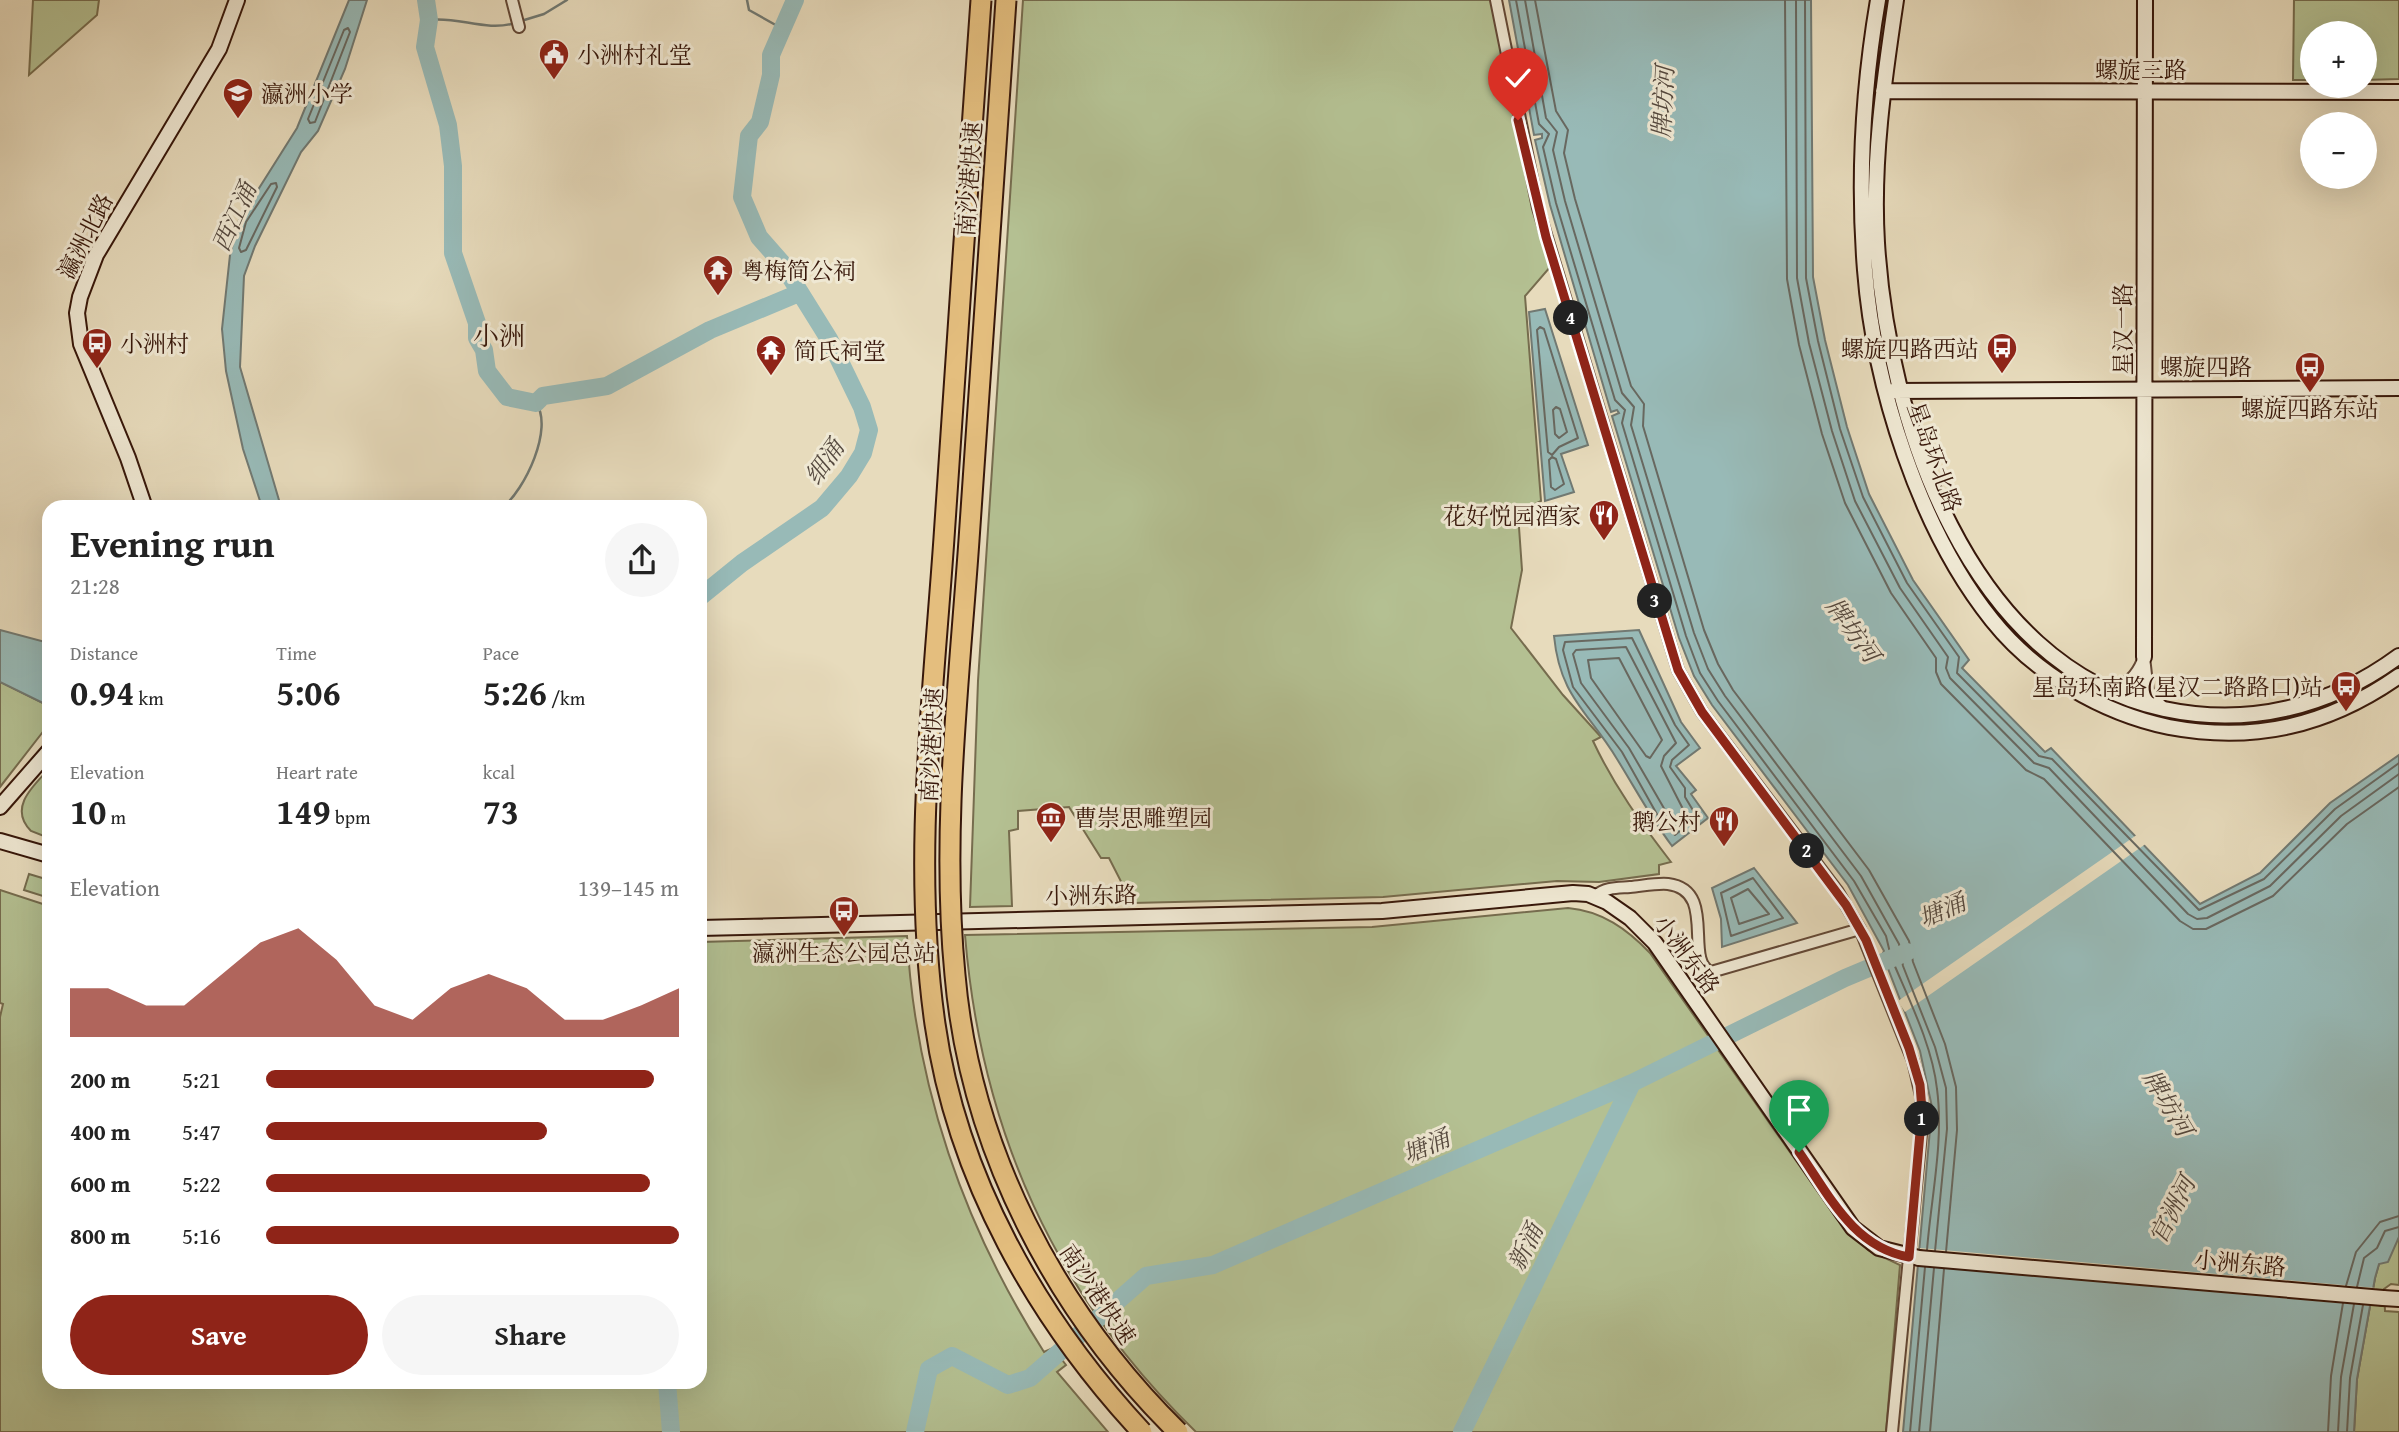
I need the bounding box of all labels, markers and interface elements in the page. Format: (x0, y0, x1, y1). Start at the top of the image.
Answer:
map controls (2300, 21, 2377, 189)
button: + (2300, 21, 2377, 98)
public building icon: 小洲村礼堂 (537, 37, 571, 81)
place label: 小洲村礼堂 (577, 38, 692, 71)
pin (1488, 48, 1548, 120)
street label: 螺旋三路 (2095, 53, 2187, 86)
icon: check (1499, 59, 1537, 97)
water label: 牌坊河 (1644, 61, 1683, 139)
school or university icon: 瀛洲小学 (221, 76, 255, 120)
place label: 瀛洲小学 (261, 77, 353, 110)
button: − (2300, 112, 2377, 189)
street label: 南沙港快速 (949, 120, 989, 238)
water label: 西江涌 (203, 174, 266, 257)
street label: 瀛洲北路 (49, 188, 121, 284)
temple icon: 粤梅简公祠 (701, 253, 735, 297)
place label: 粤梅简公祠 (741, 254, 856, 287)
street label: 星汉一路 (2106, 283, 2139, 375)
pin: 4 (1554, 300, 1588, 336)
text: 4 (1566, 303, 1575, 331)
district label: 小洲 (473, 316, 525, 355)
bus stop icon: 小洲村 (80, 326, 114, 370)
place label: 小洲村 (120, 327, 189, 360)
bus stop icon: 螺旋四路西站 (1985, 331, 2019, 375)
place label: 螺旋四路西站 (1841, 332, 1979, 365)
temple icon: 简氏祠堂 (754, 333, 788, 377)
place label: 简氏祠堂 (794, 334, 886, 367)
street label: 螺旋四路 (2160, 350, 2252, 383)
bus stop icon: 螺旋四路东站 (2293, 350, 2327, 394)
place label: 螺旋四路东站 (2241, 392, 2379, 425)
street label: 星岛环北路 (1900, 397, 1970, 517)
water label: 细涌 (796, 430, 854, 492)
restaurant icon: 花好悦园酒家 (1587, 498, 1621, 542)
place label: 花好悦园酒家 (1443, 499, 1581, 532)
text: Evening run (70, 515, 274, 571)
button: share (605, 523, 679, 597)
text: 21:28 (70, 569, 120, 602)
pin: 3 (1638, 584, 1672, 618)
text: 3 (1650, 586, 1659, 614)
water label: 牌坊河 (1818, 591, 1891, 673)
text: Distance (70, 639, 138, 667)
text: Time (276, 639, 317, 667)
text: Pace (483, 639, 519, 667)
text: 0.94 (70, 667, 134, 718)
text: 5:06 (276, 667, 341, 718)
text: 5:26 (483, 667, 547, 718)
bus stop icon: 星岛环南路(星汉二路路口)站 (2329, 669, 2363, 713)
place label: 星岛环南路(星汉二路路口)站 (2032, 670, 2323, 703)
text: km (134, 684, 164, 712)
text: /km (547, 684, 585, 712)
street label: 南沙港快速 (912, 687, 950, 803)
text: Elevation (70, 758, 144, 786)
text: Heart rate (276, 758, 358, 786)
text: kcal (483, 758, 515, 786)
text: 10 (70, 786, 106, 837)
text: 149 (276, 786, 331, 837)
text: 73 (483, 786, 519, 837)
museum icon: 曹崇思雕塑园 (1034, 800, 1068, 844)
place label: 曹崇思雕塑园 (1074, 801, 1212, 834)
text: m (106, 803, 126, 831)
text: bpm (331, 803, 371, 831)
restaurant icon: 鹅公村 (1707, 804, 1741, 848)
place label: 鹅公村 (1632, 805, 1701, 838)
pin: 2 (1790, 834, 1825, 868)
text: 2 (1802, 836, 1811, 864)
text: Elevation (70, 871, 160, 904)
text: 139–145 m (578, 871, 679, 904)
street label: 小洲东路 (1045, 878, 1137, 912)
water label: 塘涌 (1913, 883, 1974, 935)
bus stop icon: 瀛洲生态公园总站 (827, 894, 861, 938)
street label: 小洲东路 (1646, 907, 1728, 1001)
place label: 瀛洲生态公园总站 (752, 936, 936, 969)
text: 200 m (70, 1063, 131, 1096)
text: 5:21 (182, 1063, 221, 1096)
water label: 牌坊河 (2134, 1063, 2204, 1146)
pin (1769, 1080, 1829, 1152)
icon: arrive (1780, 1091, 1818, 1129)
pin: 1 (1904, 1102, 1940, 1136)
text: 1 (1917, 1104, 1926, 1132)
text: 400 m (70, 1115, 131, 1148)
text: 5:47 (182, 1115, 221, 1148)
water label: 塘涌 (1397, 1119, 1458, 1171)
water label: 官洲河 (2140, 1166, 2206, 1250)
text: 600 m (70, 1167, 131, 1200)
text: 5:22 (182, 1167, 221, 1200)
water label: 新涌 (1499, 1215, 1553, 1276)
text: 800 m (70, 1219, 131, 1252)
text: 5:16 (182, 1219, 221, 1252)
street label: 南沙港快速 (1052, 1237, 1144, 1351)
street label: 小洲东路 (2193, 1243, 2287, 1283)
button: Save (70, 1295, 368, 1375)
button: Share (382, 1295, 679, 1375)

